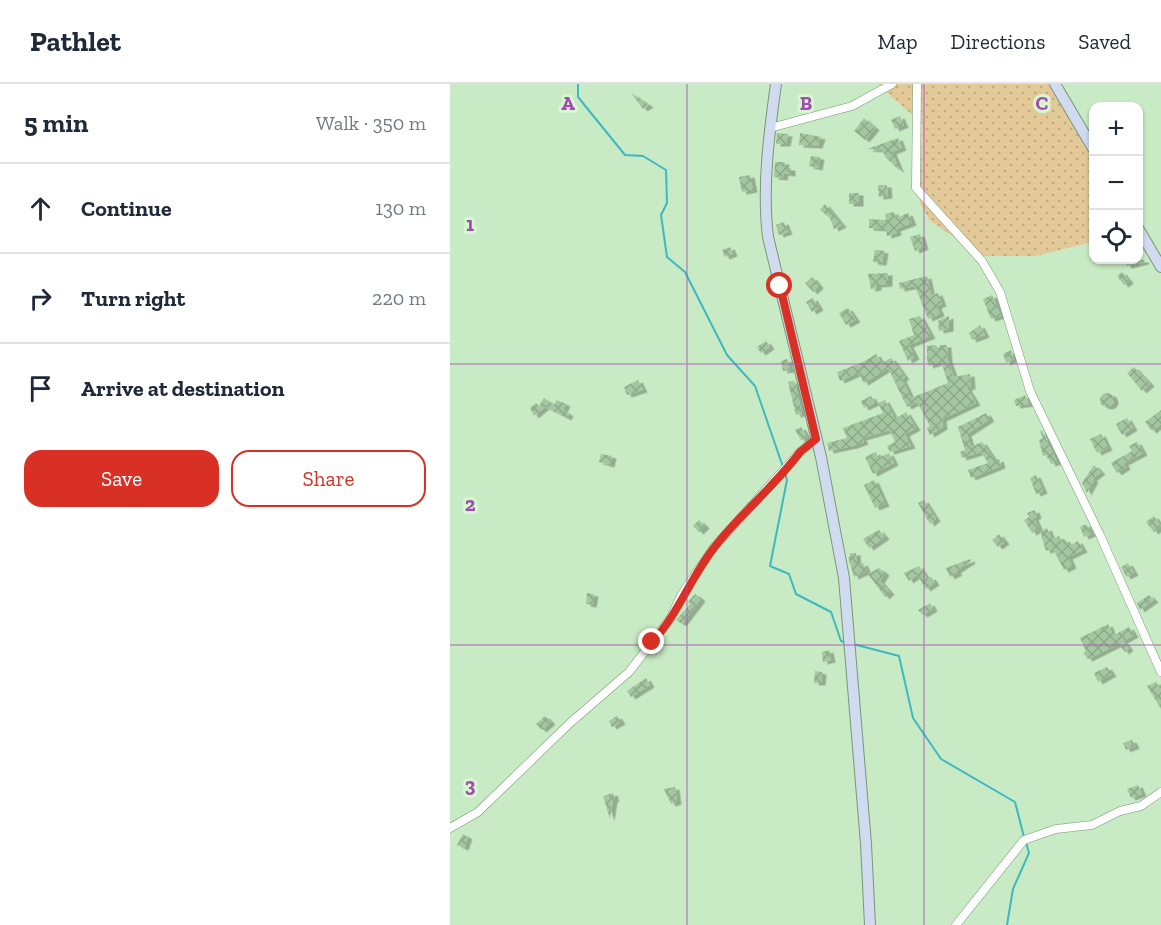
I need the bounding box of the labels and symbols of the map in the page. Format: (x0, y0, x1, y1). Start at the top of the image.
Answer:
text: A (561, 91, 575, 115)
text: B (800, 91, 812, 115)
text: C (1036, 91, 1049, 115)
text: 1 (466, 212, 474, 236)
route start (766, 272, 792, 298)
text: 2 (465, 492, 476, 516)
route end (638, 628, 664, 654)
text: 3 (465, 773, 476, 797)

